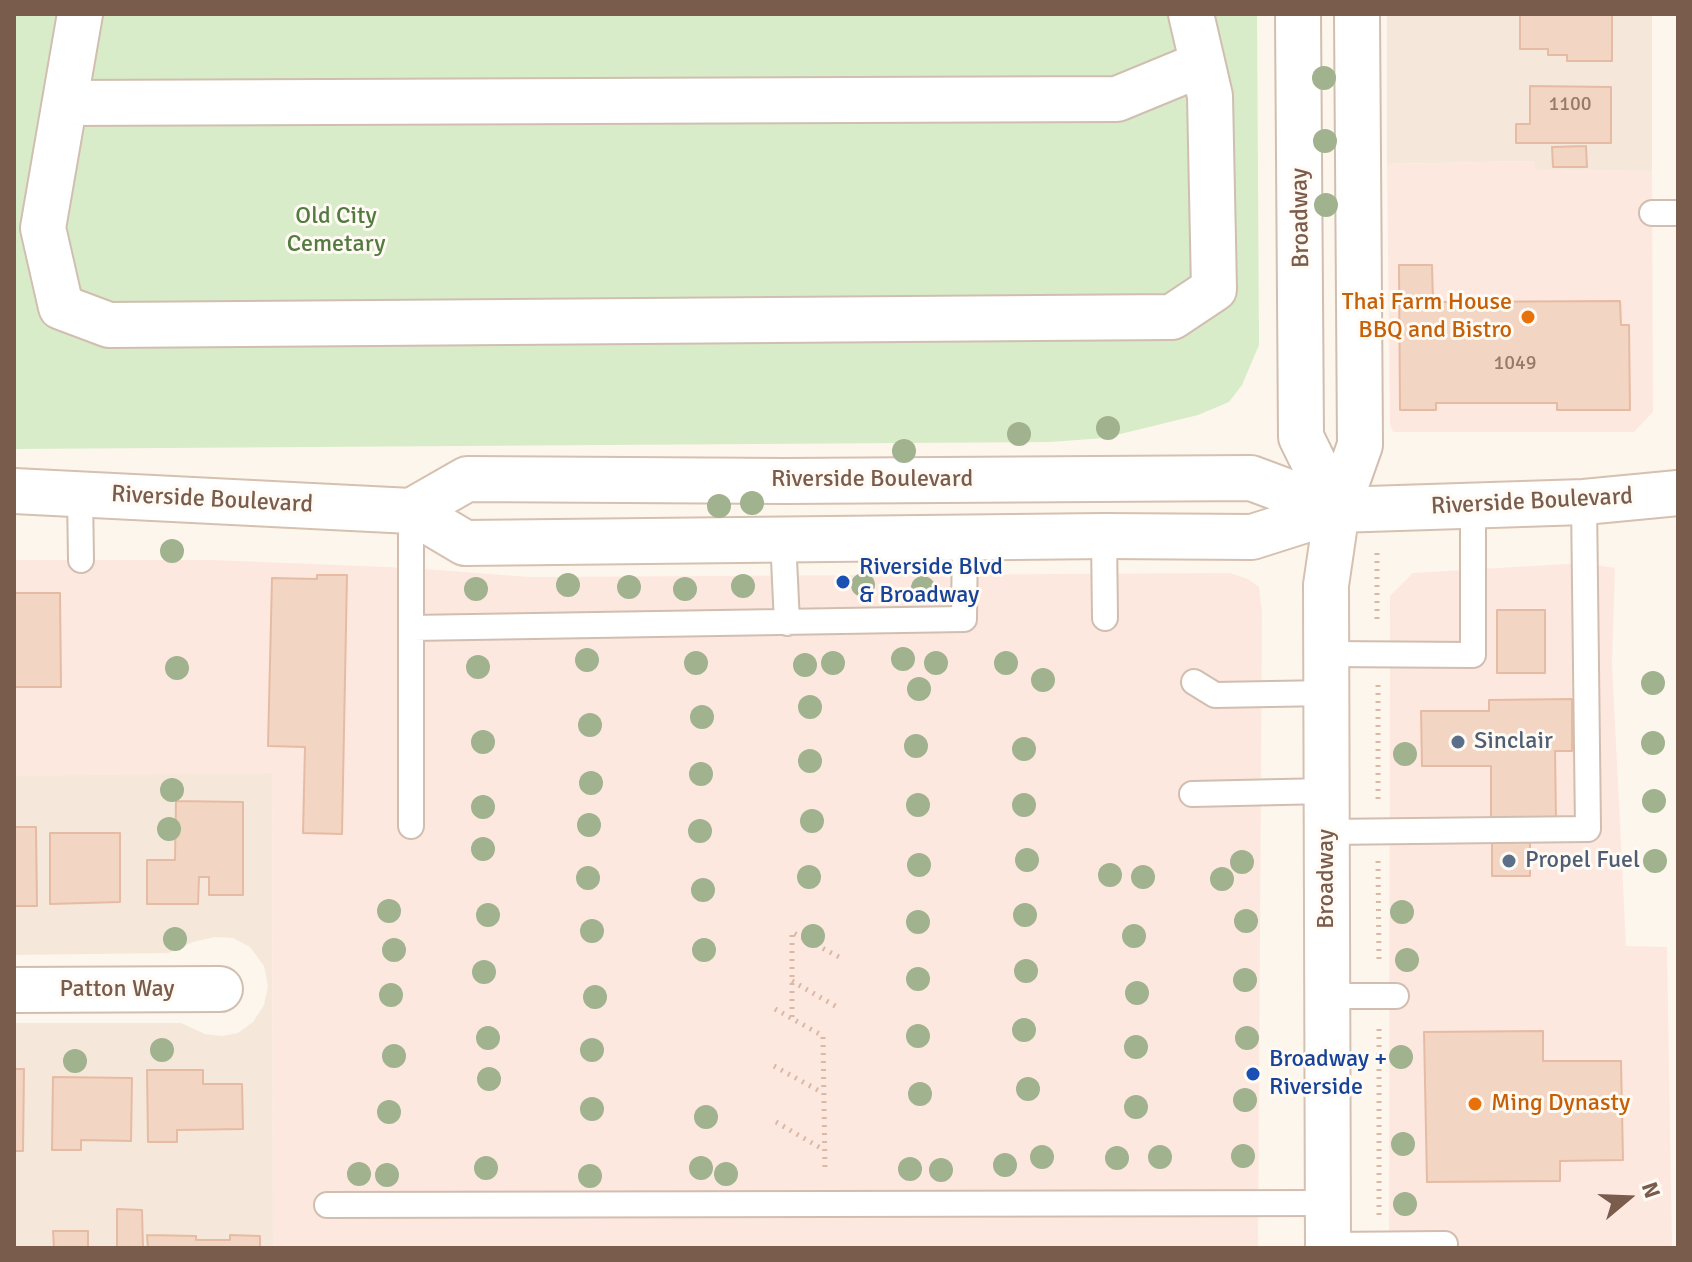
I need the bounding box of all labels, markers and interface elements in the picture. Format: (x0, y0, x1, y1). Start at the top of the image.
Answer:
house number: 1100 (1548, 93, 1592, 117)
street label: Broadway (1286, 168, 1316, 268)
park label: Old City Cemetary (287, 203, 385, 259)
place label: Thai Farm House BBQ and Bistro (1342, 289, 1512, 345)
marker: Thai Farm House BBQ and Bistro (1519, 308, 1537, 326)
house number: 1049 (1493, 352, 1537, 376)
street label: Riverside Boulevard (771, 466, 973, 494)
street label: Riverside Boulevard (110, 480, 314, 520)
street label: Riverside Boulevard (1430, 482, 1634, 522)
place label: Riverside Blvd & Broadway (859, 554, 1003, 610)
marker: Riverside Blvd & Broadway (834, 573, 852, 591)
place label: Sinclair (1474, 728, 1553, 756)
marker: Sinclair (1449, 733, 1467, 751)
street label: Broadway (1313, 829, 1341, 929)
place label: Propel Fuel (1525, 847, 1640, 875)
marker: Propel Fuel (1500, 852, 1518, 870)
street label: Patton Way (59, 976, 175, 1004)
place label: Broadway + Riverside (1269, 1046, 1387, 1102)
marker: Broadway + Riverside (1244, 1065, 1262, 1083)
place label: Ming Dynasty (1491, 1090, 1630, 1118)
marker: Ming Dynasty (1466, 1095, 1484, 1113)
north arrow (1588, 1158, 1668, 1238)
text: N (1636, 1178, 1666, 1202)

